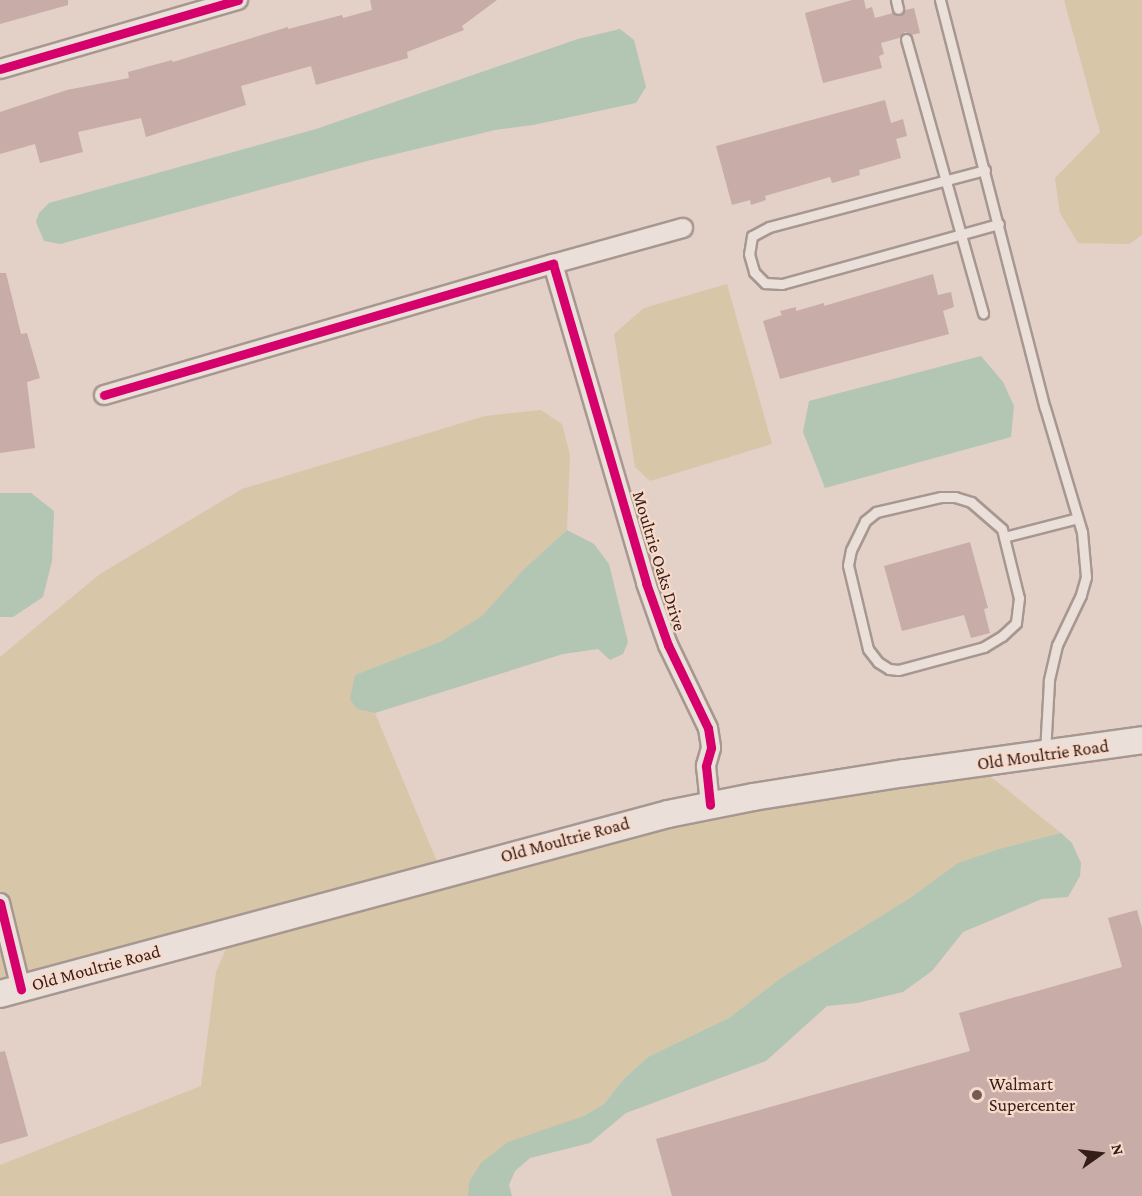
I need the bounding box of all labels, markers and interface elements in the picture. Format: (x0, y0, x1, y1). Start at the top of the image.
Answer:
street label: Moultrie Oaks Drive (627, 489, 691, 633)
street label: Old Moultrie Road (976, 735, 1110, 775)
street label: Old Moultrie Road (498, 812, 632, 868)
street label: Old Moultrie Road (29, 940, 163, 996)
place label: Walmart Supercenter (989, 1074, 1075, 1116)
marker: Walmart Supercenter (970, 1088, 984, 1102)
north arrow (1070, 1124, 1130, 1184)
text: N (1108, 1142, 1128, 1157)

